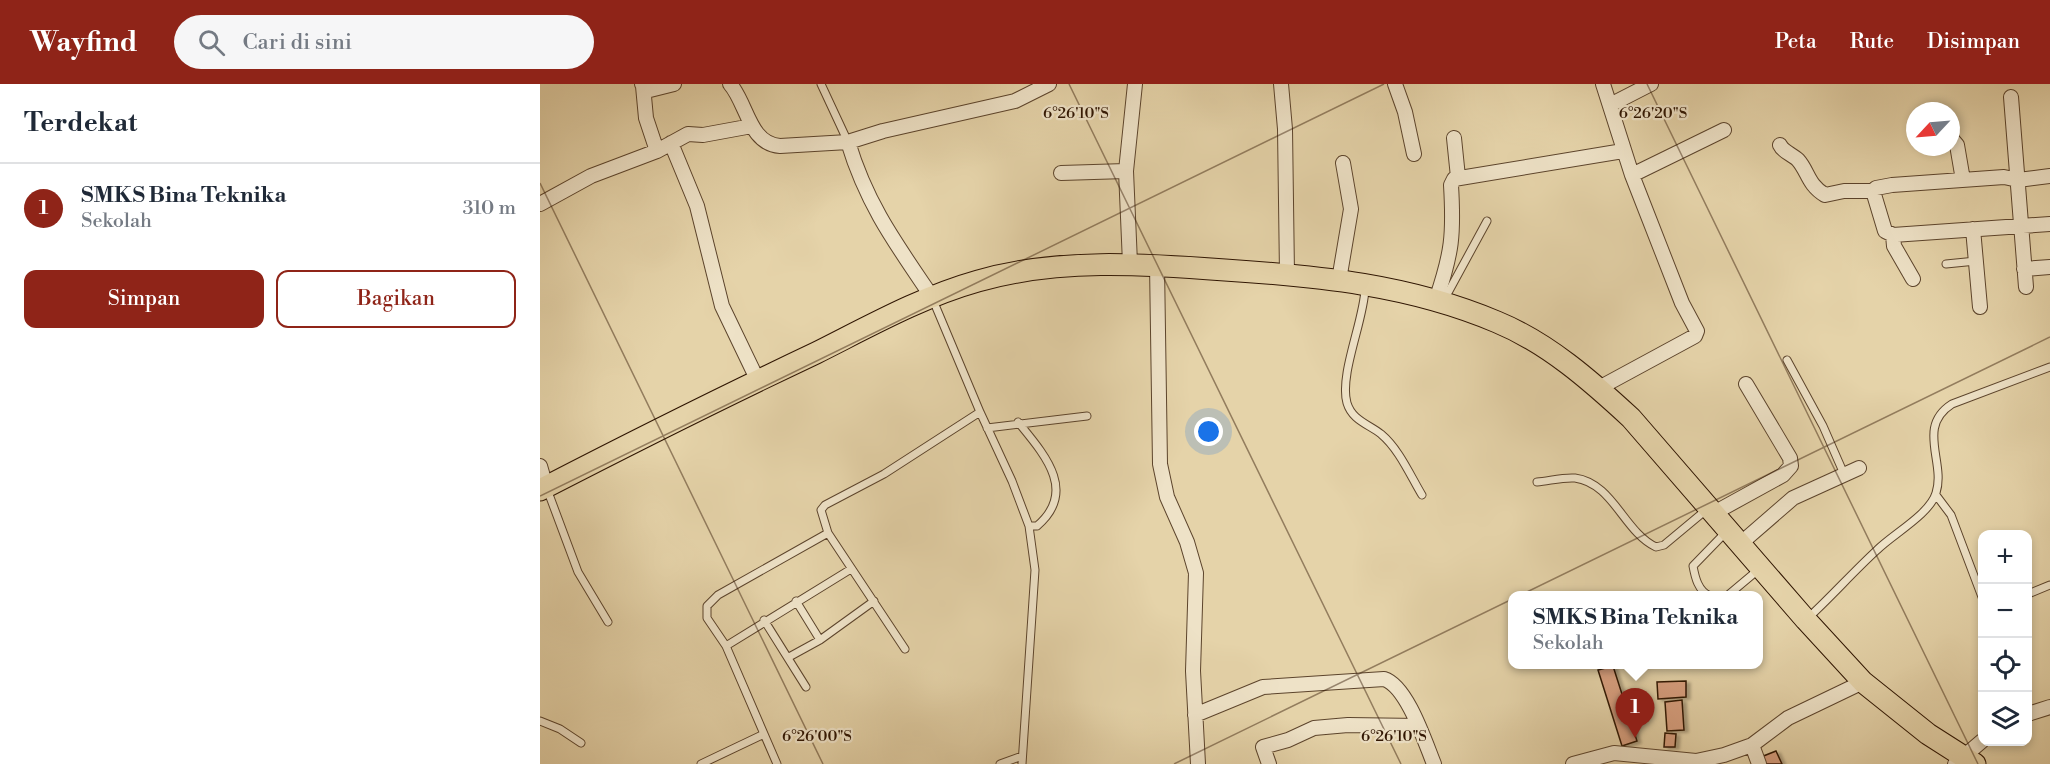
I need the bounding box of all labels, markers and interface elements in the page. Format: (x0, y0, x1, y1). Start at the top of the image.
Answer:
search box (174, 15, 594, 69)
text: Wayfind (30, 25, 138, 60)
icon: search (195, 26, 228, 59)
text: Cari di sini (243, 29, 352, 56)
text: Peta (1775, 29, 1817, 55)
text: Rute (1850, 29, 1894, 55)
text: Disimpan (1927, 29, 2020, 55)
north arrow (1906, 102, 1960, 156)
text: 6°26'10"S (1043, 104, 1109, 123)
text: 6°26'20"S (1619, 104, 1687, 123)
text: Terdekat (24, 107, 137, 139)
text: SMKS Bina Teknika (81, 182, 286, 209)
text: 1 (39, 196, 48, 221)
text: 310 m (463, 196, 516, 221)
text: Sekolah (81, 209, 152, 234)
button: Simpan (24, 270, 264, 328)
button: Bagikan (276, 270, 516, 328)
your location (1194, 417, 1223, 446)
map controls (1978, 530, 2032, 746)
button: + (1978, 530, 2032, 584)
button: − (1978, 584, 2032, 638)
popup (1508, 591, 1763, 669)
text: SMKS Bina Teknika (1533, 604, 1738, 631)
text: Sekolah (1533, 631, 1604, 656)
button: locate (1978, 638, 2032, 692)
pin: 1 (1616, 688, 1654, 738)
button: layers (1978, 692, 2032, 746)
text: 6°26'00"S (782, 727, 852, 746)
text: 6°26'10"S (1361, 727, 1427, 746)

